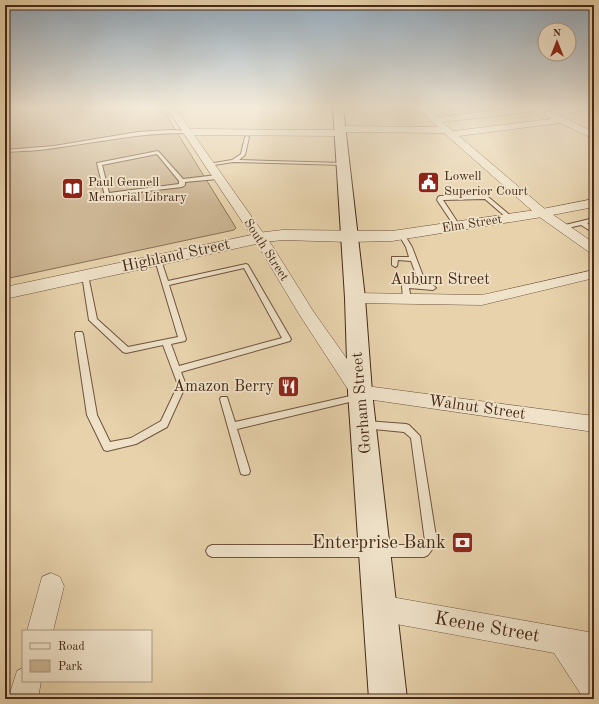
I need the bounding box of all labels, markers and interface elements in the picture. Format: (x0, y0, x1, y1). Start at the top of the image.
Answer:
north arrow (537, 22, 577, 62)
text: N (553, 28, 562, 39)
public building icon: Lowell Superior Court (415, 170, 441, 196)
place label: Lowell Superior Court (444, 170, 528, 198)
library icon: Paul Gennell Memorial Library (60, 176, 86, 202)
place label: Paul Gennell Memorial Library (88, 176, 187, 204)
street label: Elm Street (441, 213, 504, 235)
street label: South Street (241, 217, 291, 284)
street label: Highland Street (120, 237, 232, 275)
street label: Auburn Street (390, 272, 490, 288)
street label: Gorham Street (350, 351, 374, 455)
restaurant icon: Amazon Berry (276, 374, 302, 400)
place label: Amazon Berry (173, 379, 275, 395)
street label: Walnut Street (428, 393, 527, 423)
bank icon: Enterprise Bank (449, 530, 475, 556)
place label: Enterprise Bank (312, 534, 446, 553)
street label: Keene Street (433, 609, 541, 647)
legend (22, 630, 152, 682)
text: Road (58, 641, 85, 653)
text: Park (58, 661, 83, 673)

